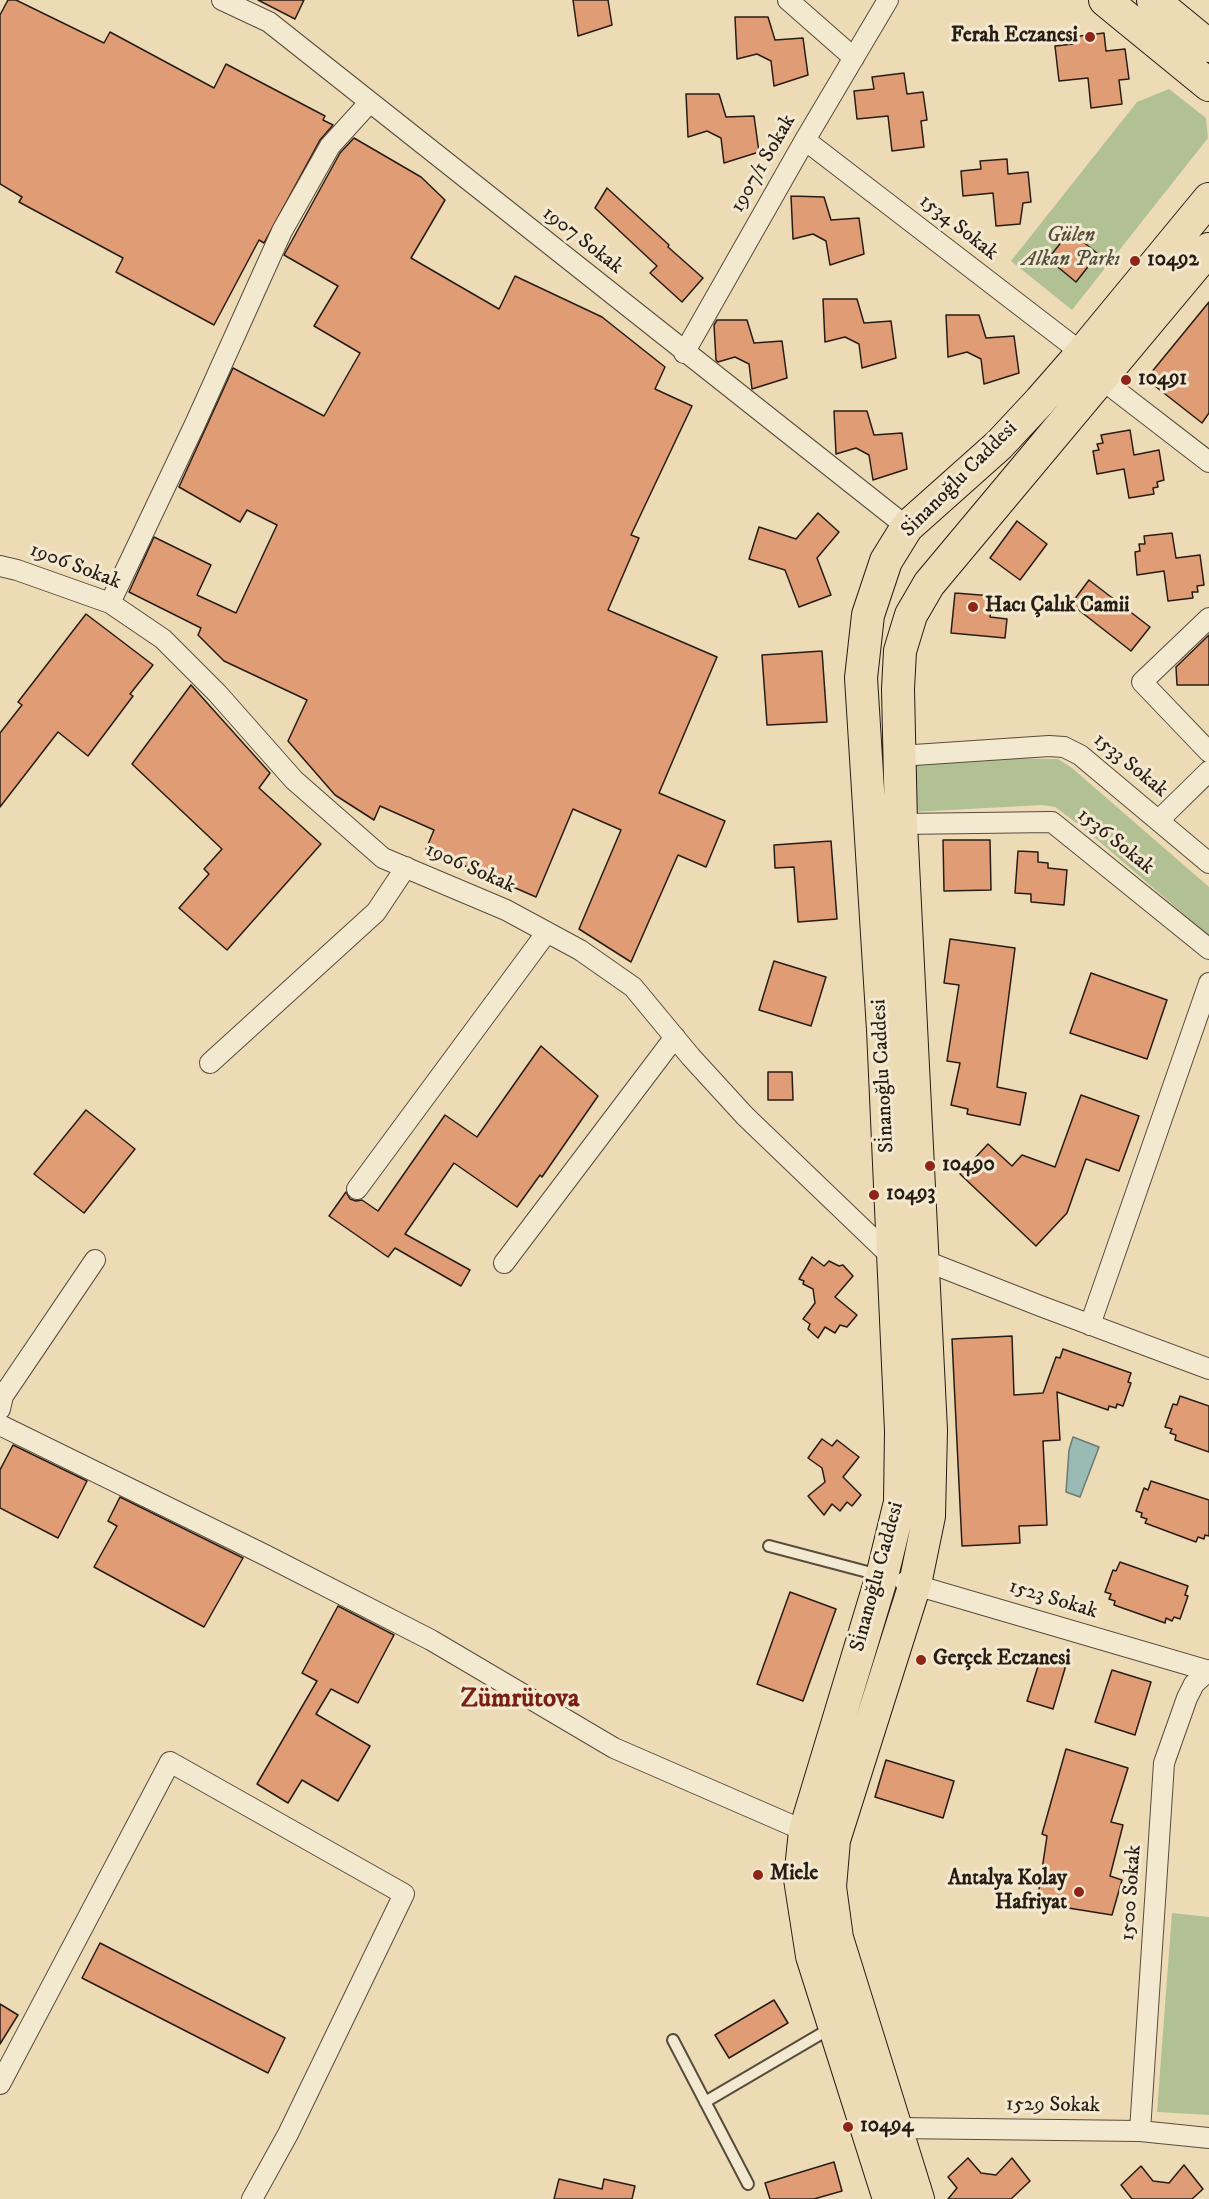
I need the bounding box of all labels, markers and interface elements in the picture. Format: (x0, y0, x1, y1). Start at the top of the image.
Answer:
place label: Ferah Eczanesi (951, 24, 1078, 50)
marker: Ferah Eczanesi (1083, 30, 1097, 44)
street label: 1907/1 Sokak (726, 110, 802, 218)
street label: 1534 Sokak (913, 189, 1003, 267)
street label: 1907 Sokak (536, 202, 628, 280)
park label: Gülen Alkan Parkı (1022, 224, 1120, 274)
place label: 10492 (1147, 248, 1199, 274)
marker: 10492 (1128, 254, 1142, 268)
place label: 10491 (1138, 367, 1187, 393)
marker: 10491 (1119, 373, 1133, 387)
street label: Si̇nanoğlu Caddesi (897, 417, 1023, 543)
street label: 1906 Sokak (26, 538, 124, 596)
place label: Hacı Çalık Camii (985, 594, 1130, 620)
marker: Hacı Çalık Camii (966, 600, 980, 614)
street label: 1533 Sokak (1087, 728, 1173, 804)
street label: 1536 Sokak (1071, 803, 1159, 881)
street label: 1906 Sokak (421, 838, 519, 900)
street label: Si̇nanoğlu Caddesi (867, 998, 901, 1154)
place label: 10490 (942, 1153, 995, 1179)
marker: 10490 (923, 1159, 937, 1173)
place label: 10493 (886, 1182, 935, 1208)
marker: 10493 (867, 1188, 881, 1202)
street label: Si̇nanoğlu Caddesi (846, 1499, 910, 1655)
street label: 1523 Sokak (1006, 1575, 1100, 1625)
place label: Gerçek Eczanesi (933, 1647, 1071, 1673)
marker: Gerçek Eczanesi (914, 1653, 928, 1667)
district label: Zümrütova (461, 1684, 579, 1716)
street label: 1500 Sokak (1116, 1844, 1148, 1942)
place label: Miele (770, 1862, 818, 1888)
place label: Antalya Kolay Hafriyat (948, 1867, 1067, 1917)
marker: Miele (751, 1868, 765, 1882)
marker: Antalya Kolay Hafriyat (1072, 1885, 1086, 1899)
street label: 1529 Sokak (1006, 2093, 1100, 2119)
place label: 10494 (860, 2114, 914, 2140)
marker: 10494 (841, 2120, 855, 2134)

